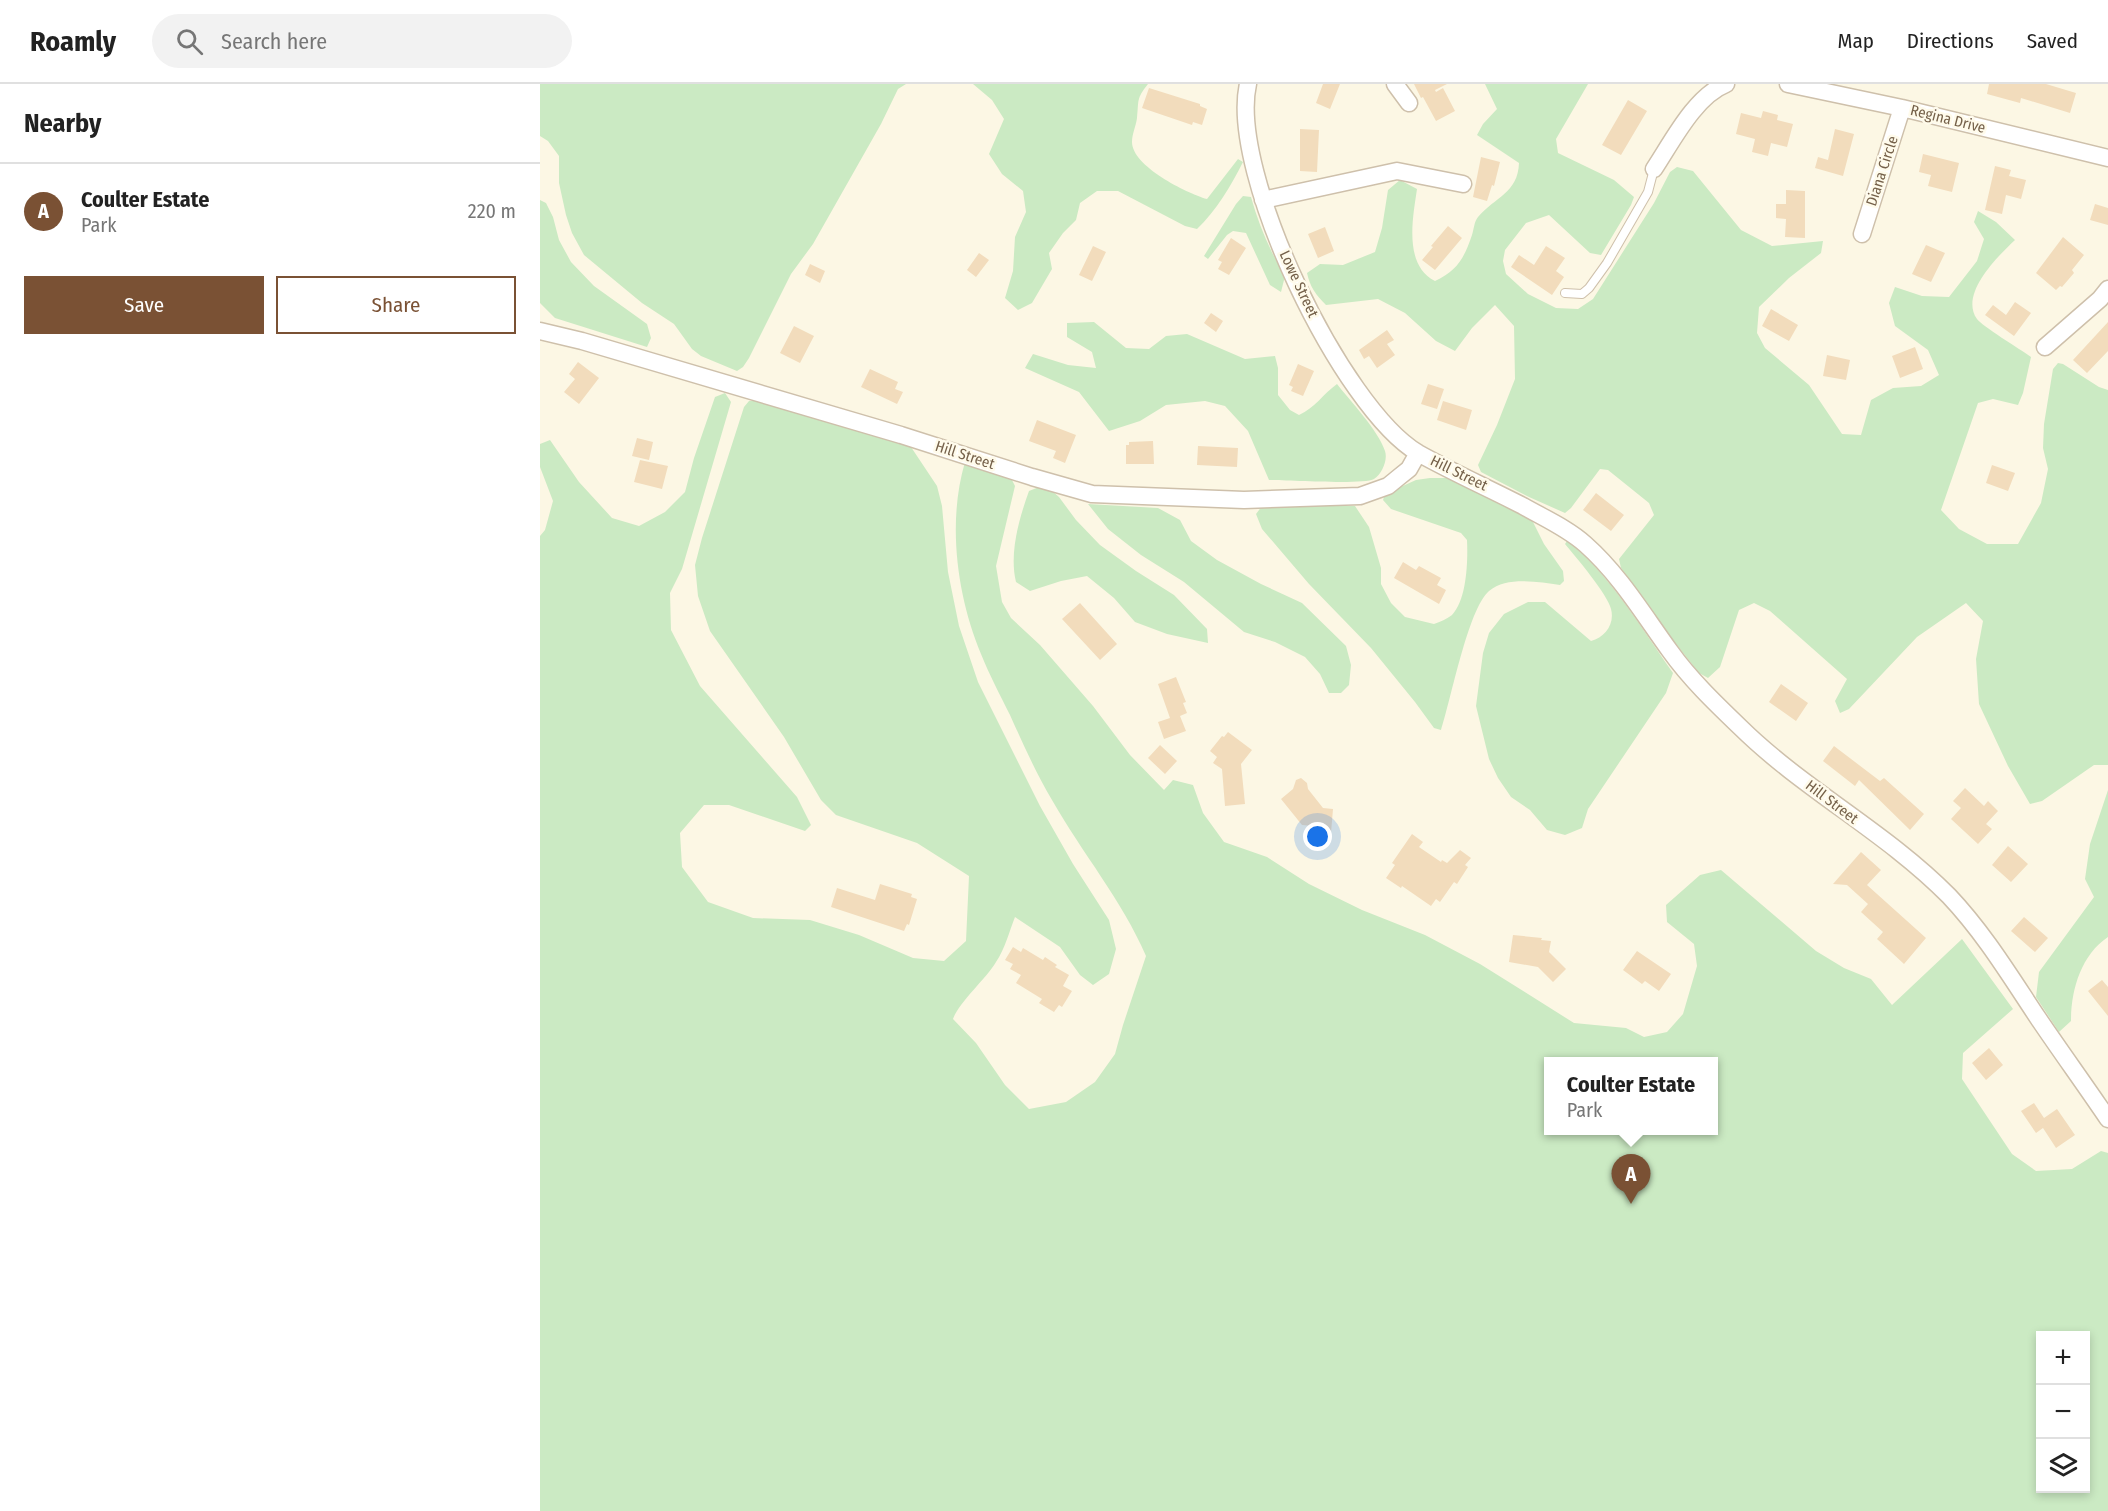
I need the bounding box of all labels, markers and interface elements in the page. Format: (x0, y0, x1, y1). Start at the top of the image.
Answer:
search box (152, 14, 572, 68)
text: Roamly (30, 25, 116, 58)
icon: search (173, 25, 206, 58)
text: Search here (221, 28, 327, 55)
text: Map (1837, 28, 1874, 54)
text: Directions (1907, 28, 1994, 54)
text: Saved (2027, 28, 2078, 54)
street label: Regina Drive (1909, 101, 1987, 137)
text: Nearby (24, 108, 101, 139)
street label: Diana Circle (1862, 134, 1902, 208)
text: Coulter Estate (81, 186, 209, 213)
text: A (38, 199, 49, 223)
text: 220 m (468, 199, 516, 223)
text: Park (81, 213, 117, 237)
street label: Lowe Street (1276, 248, 1322, 320)
button: Save (24, 276, 264, 334)
button: Share (276, 276, 516, 334)
street label: Hill Street (933, 437, 997, 473)
street label: Hill Street (1428, 451, 1491, 495)
street label: Hill Street (1802, 776, 1862, 828)
your location (1303, 822, 1332, 851)
popup (1544, 1057, 1718, 1135)
text: Coulter Estate (1567, 1071, 1695, 1098)
text: Park (1567, 1098, 1602, 1122)
pin: A (1612, 1154, 1650, 1204)
map controls (2036, 1331, 2090, 1493)
button: + (2036, 1331, 2090, 1385)
button: − (2036, 1385, 2090, 1439)
button: layers (2036, 1439, 2090, 1493)

